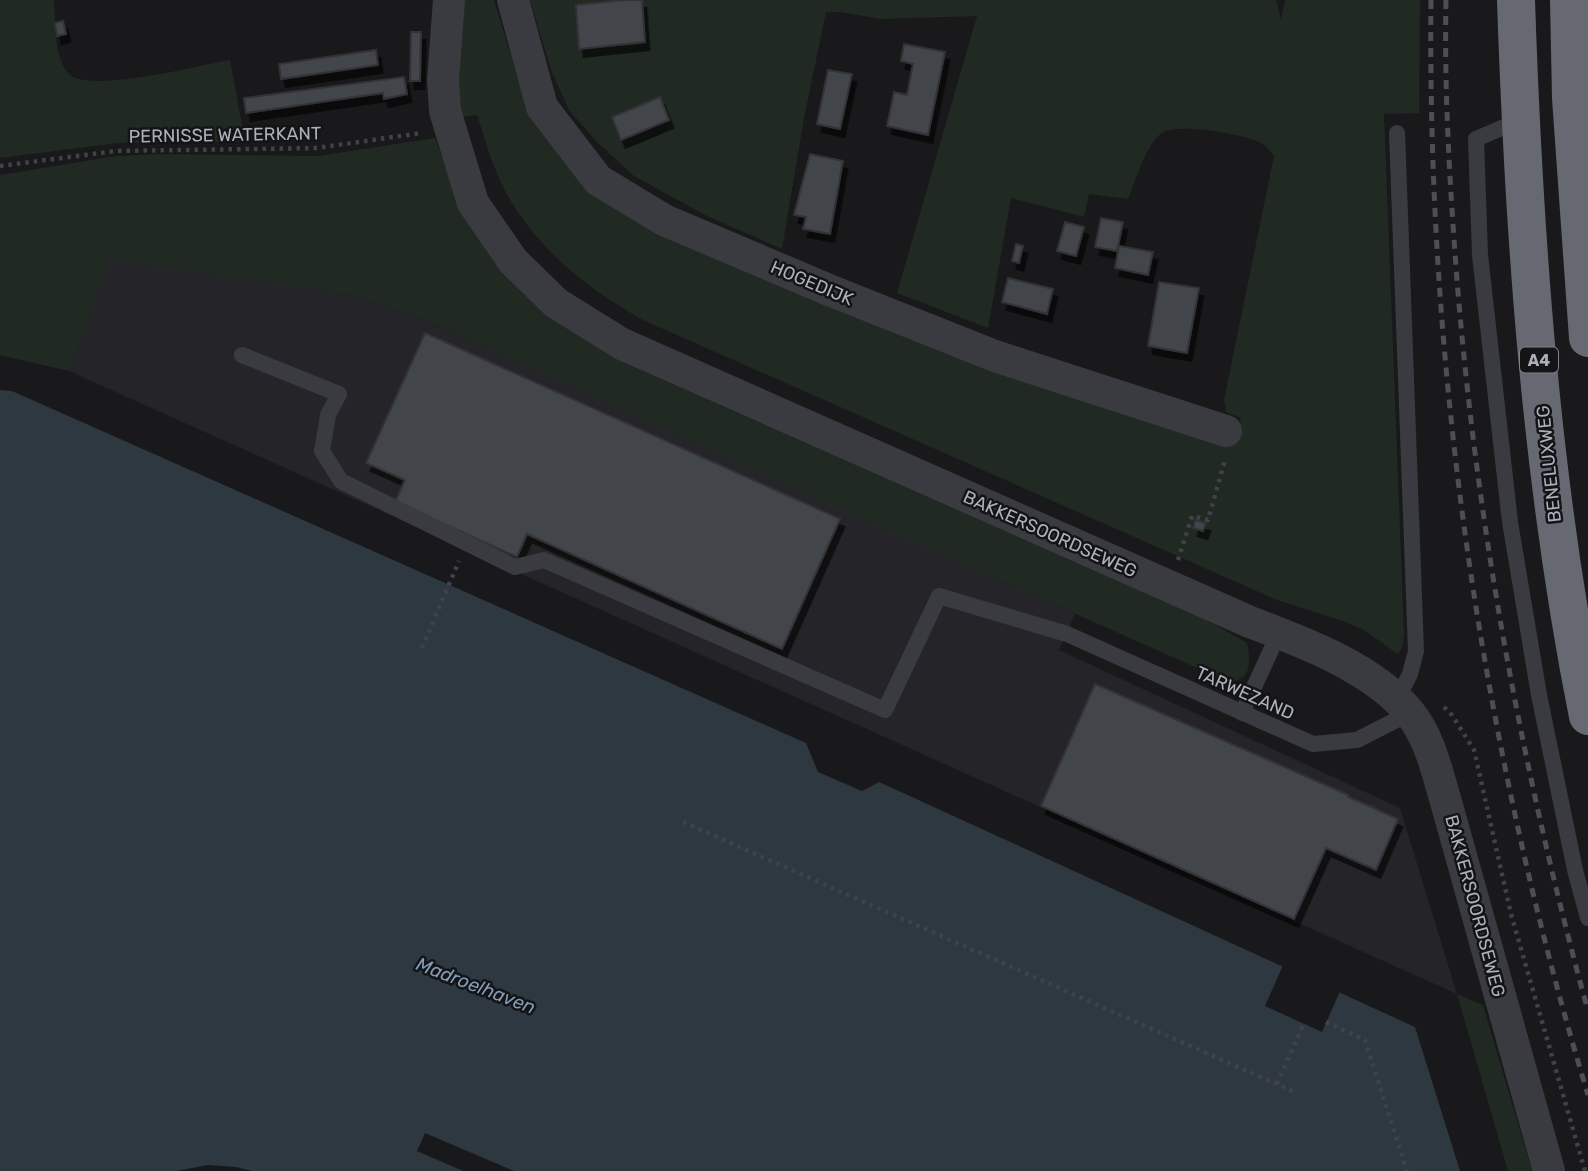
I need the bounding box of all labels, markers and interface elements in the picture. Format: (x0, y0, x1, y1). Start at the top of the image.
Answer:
street label: PERNISSE WATERKANT (128, 122, 322, 148)
street label: HOGEDIJK (767, 256, 857, 310)
road number: A4 (1520, 348, 1558, 372)
street label: BENELUXWEG (1532, 404, 1566, 524)
street label: BAKKERSOORDSEWEG (960, 486, 1140, 582)
street label: TARWEZAND (1192, 661, 1298, 725)
street label: BAKKERSOORDSEWEG (1440, 813, 1510, 999)
water label: Madroelhaven (413, 952, 539, 1019)

